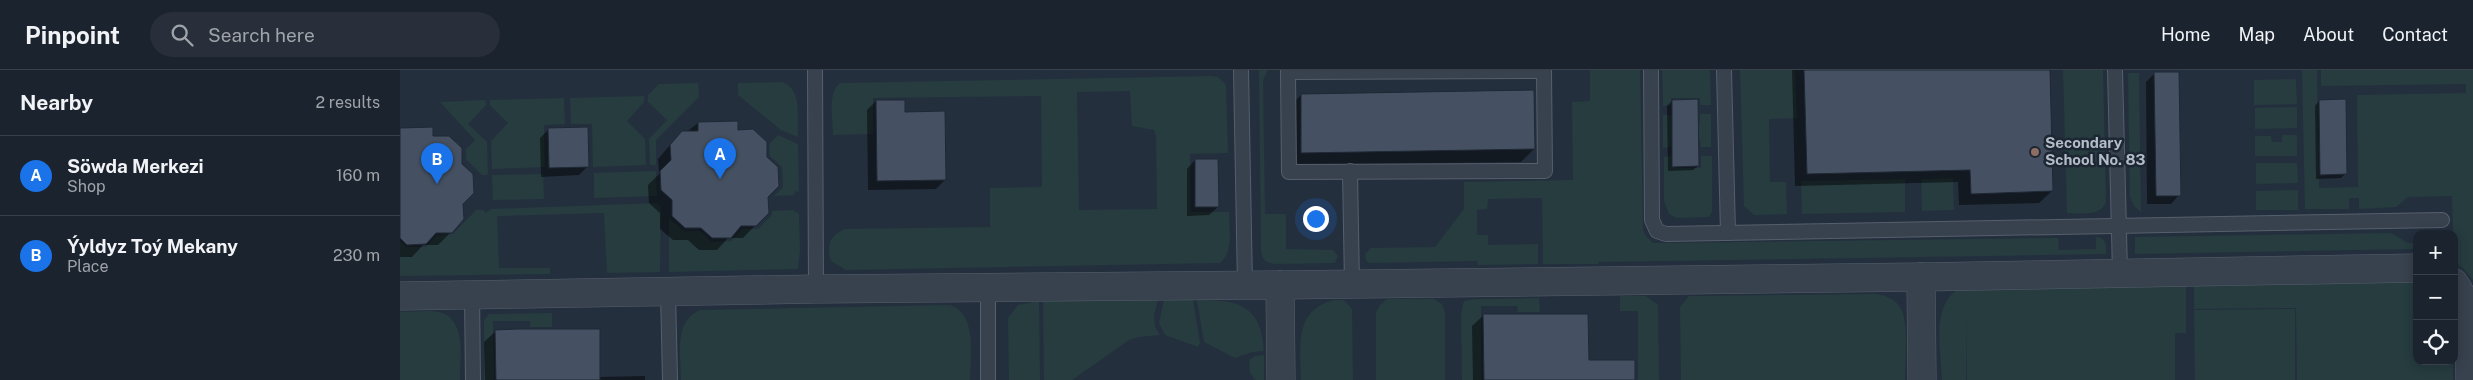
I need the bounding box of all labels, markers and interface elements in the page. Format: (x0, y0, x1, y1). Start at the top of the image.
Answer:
search box (150, 12, 500, 57)
text: Pinpoint (25, 21, 120, 49)
icon: search (168, 21, 196, 49)
text: Search here (208, 24, 315, 46)
text: Home (2161, 24, 2211, 45)
text: Map (2239, 24, 2275, 45)
text: About (2303, 24, 2354, 45)
text: Contact (2382, 24, 2448, 45)
text: Nearby (20, 90, 93, 115)
text: 2 results (315, 93, 380, 112)
place label: Secondary School No. 83 (2045, 134, 2145, 168)
pin: A (704, 138, 736, 179)
pin: B (421, 143, 453, 184)
marker: Secondary School No. 83 (2029, 146, 2041, 158)
text: Söwda Merkezi (67, 155, 204, 177)
text: A (30, 166, 42, 185)
text: 160 m (336, 166, 380, 185)
text: Shop (67, 177, 106, 196)
your location (1303, 206, 1329, 232)
map controls (2413, 230, 2458, 365)
button: + (2413, 230, 2458, 275)
text: Ýyldyz Toý Mekany (67, 235, 238, 257)
text: B (31, 246, 41, 265)
text: 230 m (333, 246, 380, 265)
text: Place (67, 257, 109, 276)
button: − (2413, 275, 2458, 320)
button: locate (2413, 320, 2458, 365)

